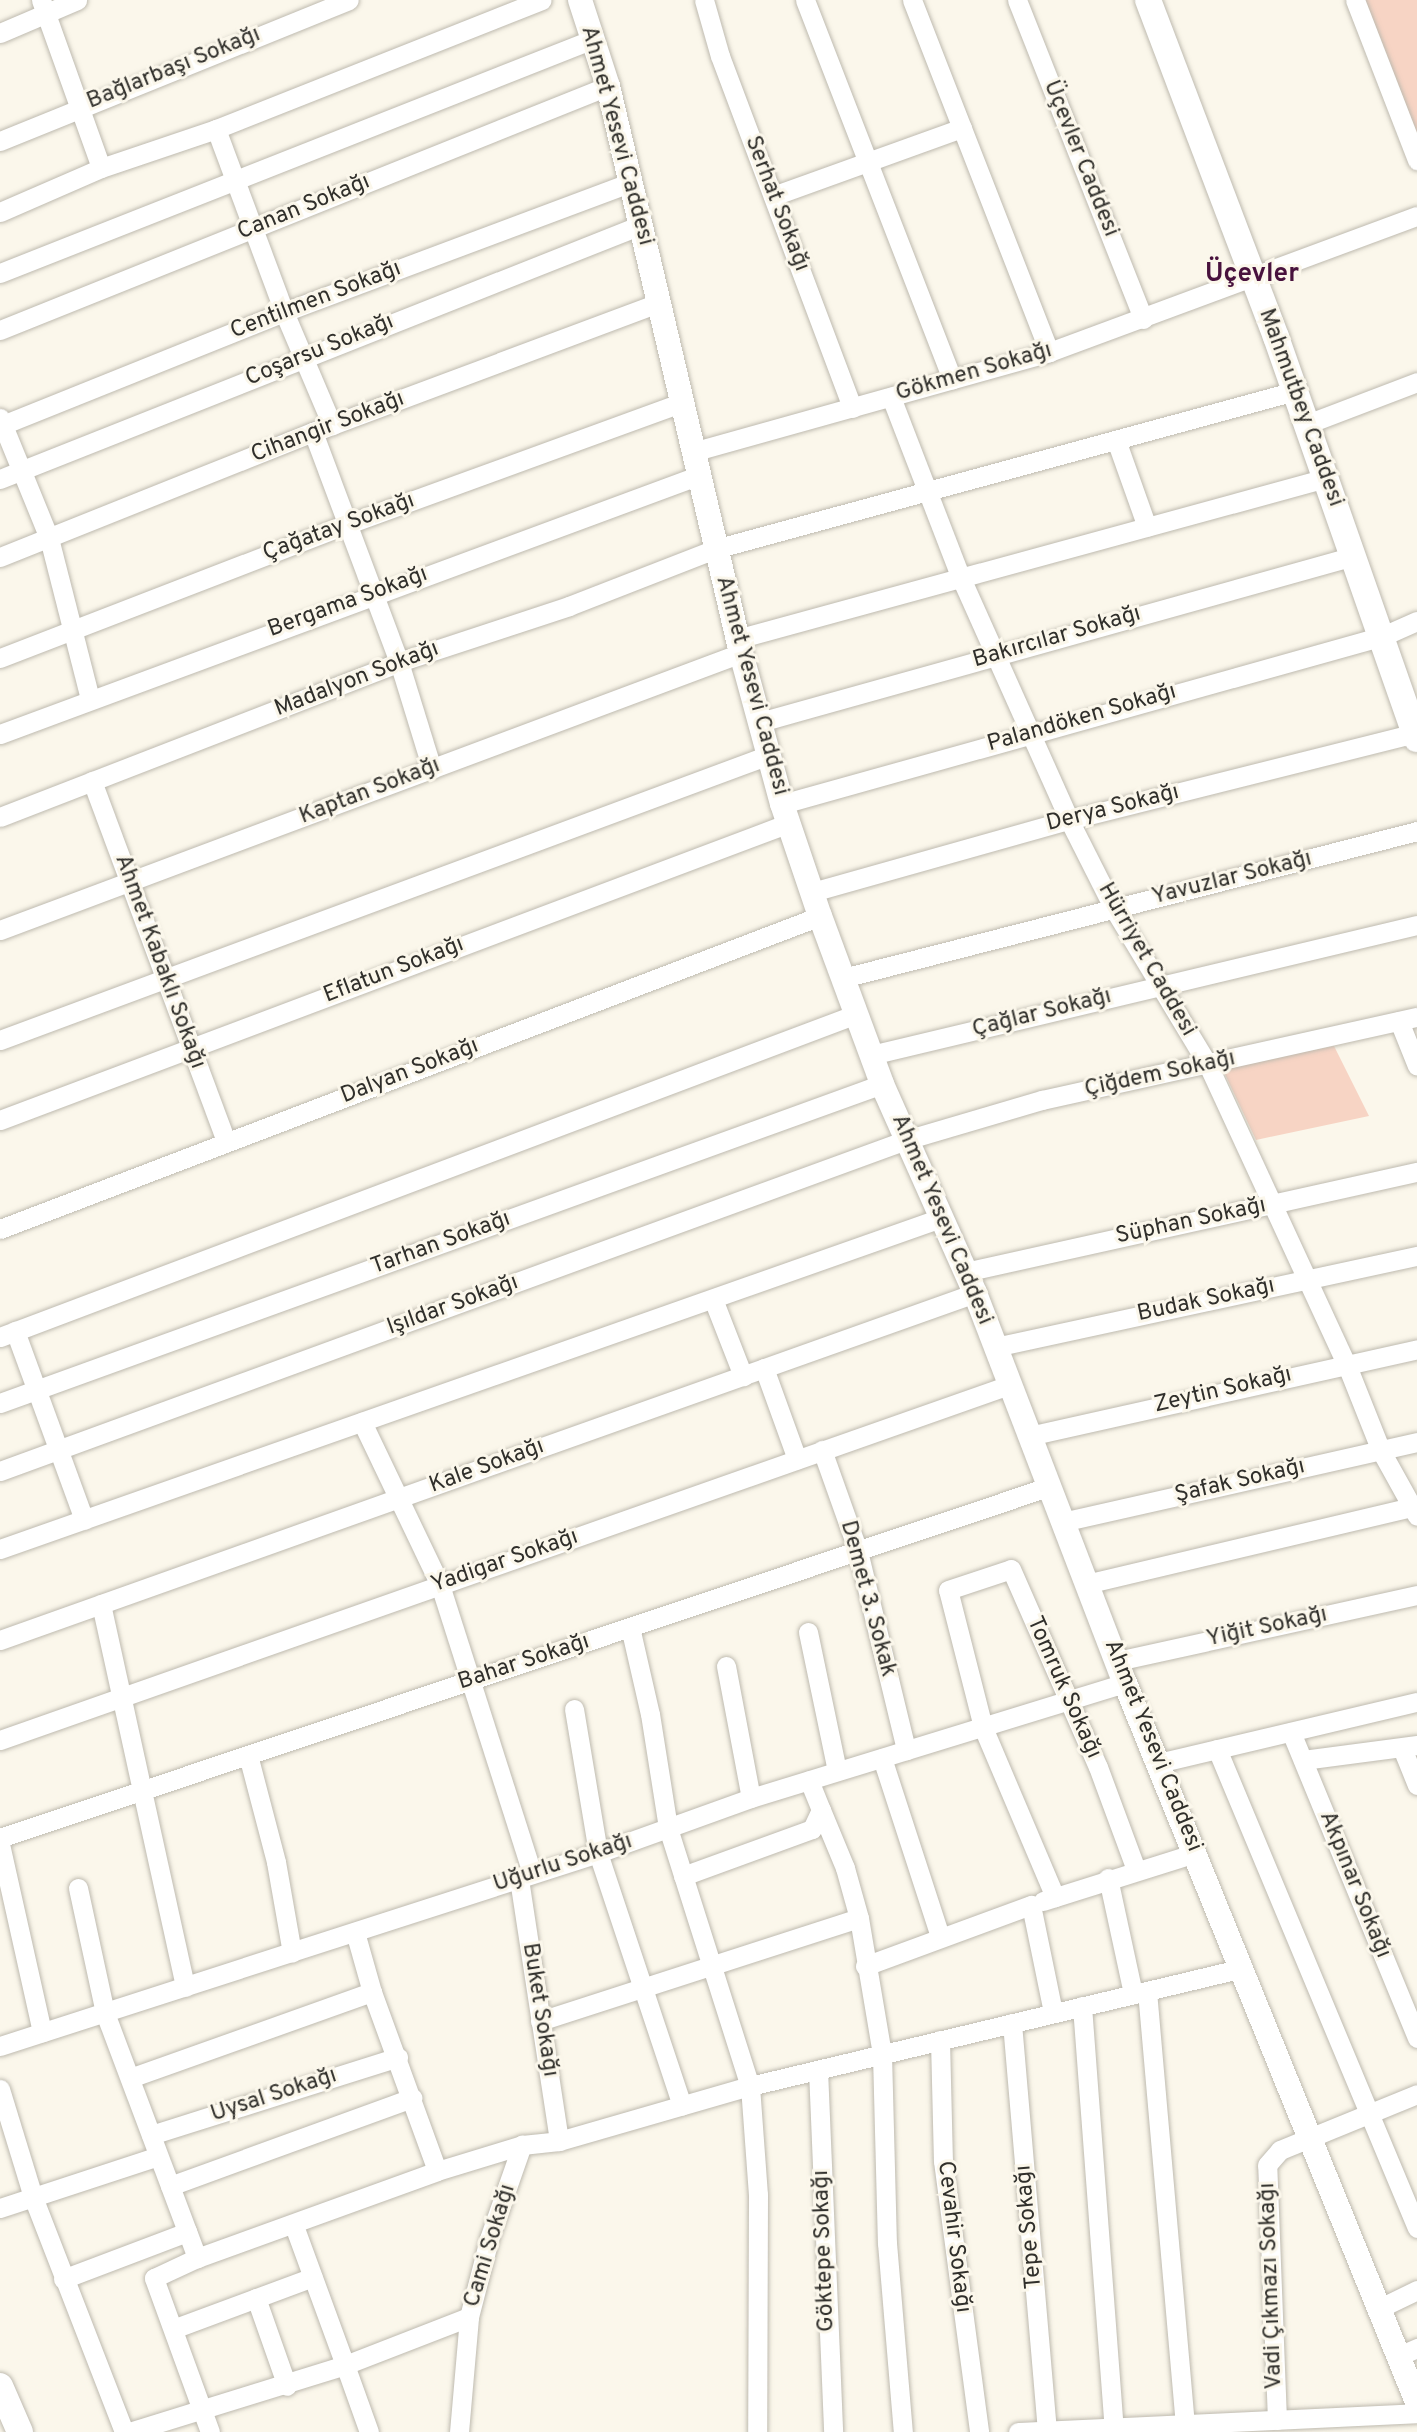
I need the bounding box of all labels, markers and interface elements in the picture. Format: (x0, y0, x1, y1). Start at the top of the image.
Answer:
street label: Bağlarbaşı Sokağı (83, 22, 265, 116)
street label: Ahmet Yesevi Caddesi (573, 23, 659, 249)
street label: Üçevler Caddesi (1036, 77, 1124, 241)
street label: Serhat Sokağı (738, 132, 814, 276)
street label: Canan Sokağı (234, 169, 374, 247)
street label: Centilmen Sokağı (227, 256, 405, 346)
district label: Üçevler (1205, 259, 1299, 291)
street label: Mahmutbey Caddesi (1251, 305, 1349, 511)
street label: Coşarsu Sokağı (242, 309, 398, 393)
street label: Gökmen Sokağı (893, 338, 1055, 408)
street label: Cihangir Sokağı (248, 386, 408, 470)
street label: Çağatay Sokağı (259, 488, 419, 568)
street label: Bergama Sokağı (264, 561, 432, 645)
street label: Ahmet Yesevi Caddesi (708, 573, 794, 799)
street label: Bakırcılar Sokağı (970, 601, 1144, 675)
street label: Madalyon Sokağı (271, 636, 443, 724)
street label: Palandöken Sokağı (984, 679, 1180, 759)
street label: Kaptan Sokağı (296, 753, 444, 831)
street label: Derya Sokağı (1044, 779, 1182, 839)
street label: Yavuzlar Sokağı (1149, 846, 1315, 912)
street label: Ahmet Kabaklı Sokağı (107, 851, 211, 1073)
street label: Hürriyet Caddesi (1091, 878, 1201, 1042)
street label: Eflatun Sokağı (320, 932, 468, 1010)
street label: Çağlar Sokağı (970, 983, 1114, 1045)
street label: Dalyan Sokağı (337, 1033, 483, 1111)
street label: Çiğdem Sokağı (1082, 1046, 1238, 1104)
street label: Ahmet Yesevi Caddesi (884, 1110, 998, 1330)
street label: Süphan Sokağı (1113, 1193, 1269, 1251)
street label: Tarhan Sokağı (368, 1206, 514, 1282)
street label: Işıldar Sokağı (384, 1270, 522, 1342)
street label: Budak Sokağı (1135, 1273, 1277, 1329)
street label: Zeytin Sokağı (1151, 1362, 1295, 1420)
street label: Kale Sokağı (426, 1434, 548, 1500)
street label: Şafak Sokağı (1172, 1454, 1308, 1510)
street label: Demet 3. Sokak (833, 1518, 901, 1680)
street label: Yadigar Sokağı (428, 1524, 582, 1600)
street label: Yiğit Sokağı (1204, 1602, 1330, 1654)
street label: Tomruk Sokağı (1019, 1613, 1107, 1763)
street label: Bahar Sokağı (455, 1629, 593, 1697)
street label: Ahmet Yesevi Caddesi (1097, 1636, 1207, 1856)
street label: Akpınar Sokağı (1312, 1808, 1396, 1962)
street label: Uğurlu Sokağı (490, 1829, 636, 1899)
street label: Buket Sokağı (515, 1941, 563, 2079)
street label: Uysal Sokağı (208, 2063, 340, 2129)
street label: Cevahir Sokağı (930, 2160, 976, 2314)
street label: Tepe Sokağı (1011, 2164, 1049, 2290)
street label: Göktepe Sokağı (808, 2170, 842, 2332)
street label: Cami Sokağı (459, 2181, 523, 2311)
street label: Vadi Çıkmazı Sokağı (1255, 2182, 1289, 2390)

